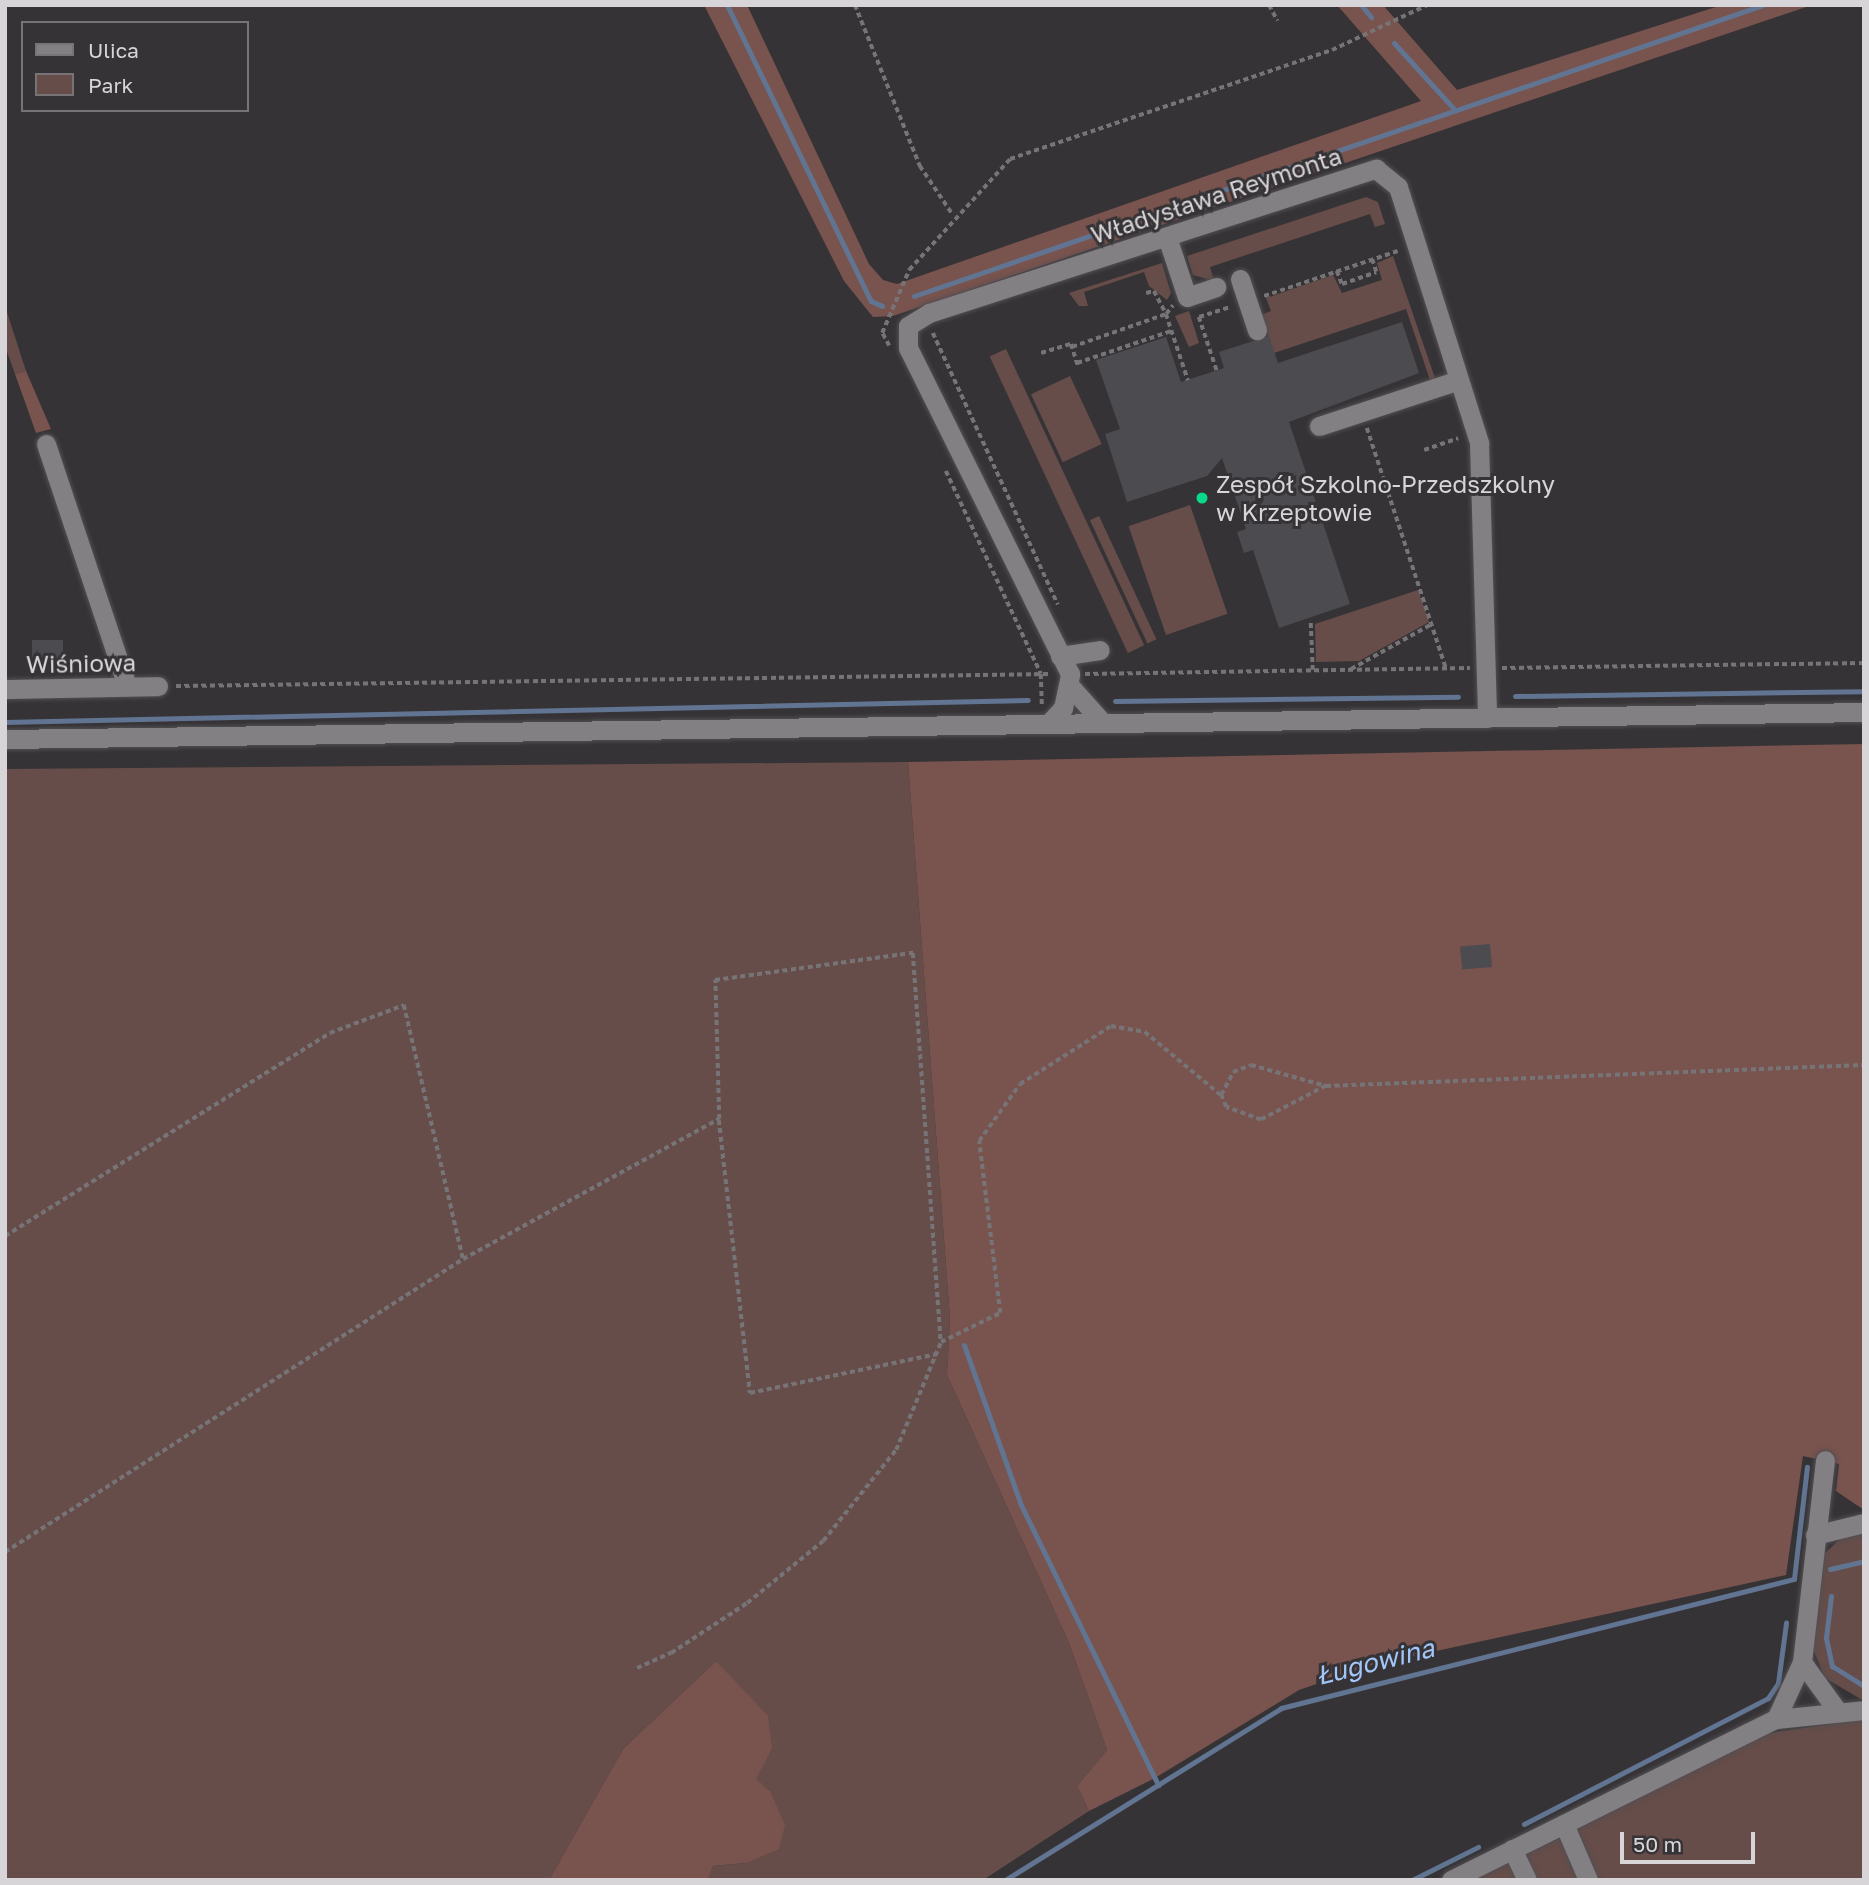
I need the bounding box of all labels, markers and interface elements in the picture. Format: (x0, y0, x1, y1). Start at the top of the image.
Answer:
legend (21, 21, 248, 112)
text: Ulica (88, 37, 139, 63)
text: Park (88, 72, 133, 98)
street label: Władysława Reymonta (1087, 141, 1345, 249)
place label: Zespół Szkolno-Przedszkolny w Krzeptowie (1216, 470, 1555, 526)
marker: Zespół Szkolno-Przedszkolny w Krzeptowie (1194, 490, 1210, 506)
street label: Wiśniowa (26, 648, 136, 678)
water label: Ługowina (1313, 1632, 1437, 1692)
scale bar (1624, 1818, 1759, 1862)
text: 50 m (1633, 1831, 1682, 1857)

